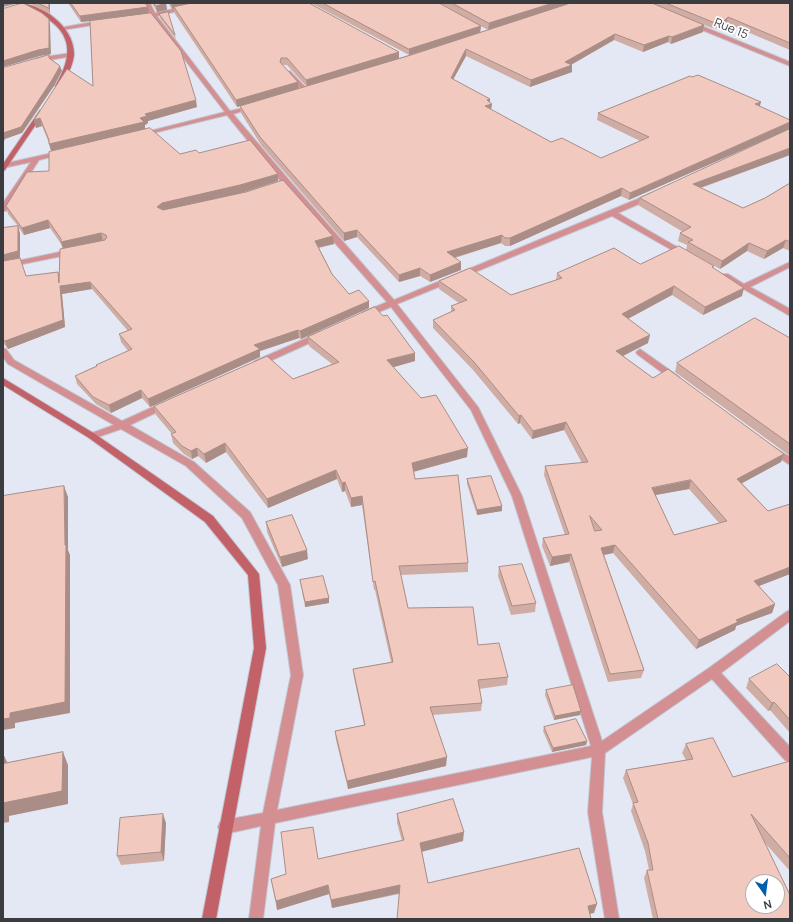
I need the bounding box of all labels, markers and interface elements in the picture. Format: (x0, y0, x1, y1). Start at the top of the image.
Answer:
street label: Rue 15 (712, 16, 750, 42)
north arrow (745, 874, 785, 914)
text: N (762, 897, 773, 913)

